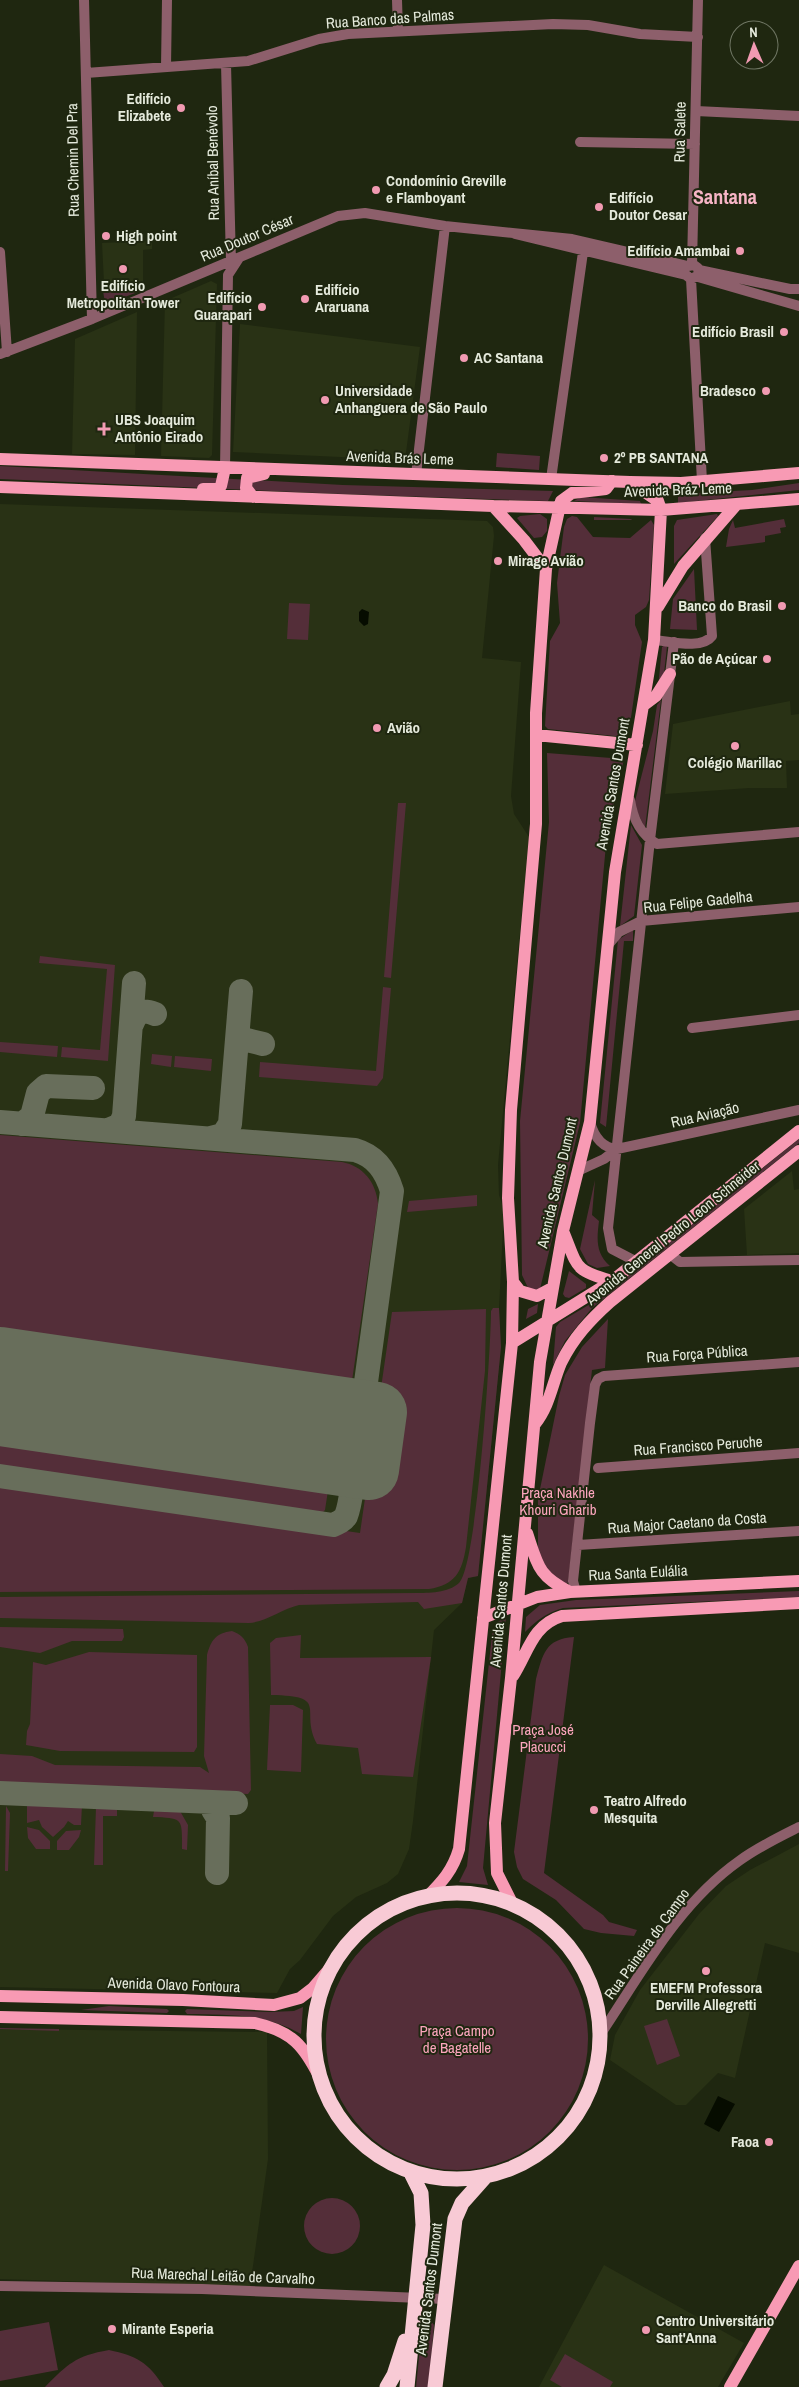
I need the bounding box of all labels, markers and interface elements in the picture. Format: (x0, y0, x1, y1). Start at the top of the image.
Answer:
street label: Rua Banco das Palmas (325, 4, 455, 33)
north arrow (729, 20, 779, 70)
text: N (749, 23, 758, 41)
place label: Edifício Elizabete (118, 88, 171, 126)
street label: Rua Salete (668, 101, 691, 163)
marker: Edifício Elizabete (175, 102, 187, 114)
street label: Rua Chemin Del Pra (61, 103, 84, 217)
street label: Rua Aníbal Benévolo (201, 105, 224, 221)
place label: Condomínio Greville e Flamboyant (386, 170, 506, 208)
district label: Santana (693, 183, 757, 210)
marker: Condomínio Greville e Flamboyant (370, 184, 382, 196)
place label: Edifício Doutor Cesar (609, 187, 687, 225)
marker: Edifício Doutor Cesar (593, 201, 605, 213)
street label: Rua Doutor César (197, 209, 297, 267)
place label: High point (116, 225, 177, 246)
marker: High point (100, 230, 112, 242)
place label: Edifício Amambai (627, 240, 730, 261)
marker: Edifício Amambai (734, 245, 746, 257)
marker: Edifício Metropolitan Tower (117, 263, 129, 275)
place label: Edifício Metropolitan Tower (67, 275, 179, 313)
place label: Edifício Araruana (315, 279, 369, 317)
place label: Edifício Guarapari (194, 287, 252, 325)
marker: Edifício Araruana (299, 293, 311, 305)
marker: Edifício Guarapari (256, 301, 268, 313)
place label: Edifício Brasil (692, 321, 774, 342)
marker: Edifício Brasil (778, 326, 790, 338)
place label: AC Santana (474, 347, 543, 368)
marker: AC Santana (458, 352, 470, 364)
place label: Universidade Anhanguera de São Paulo (335, 380, 487, 418)
place label: Bradesco (700, 380, 756, 401)
marker: Bradesco (760, 385, 772, 397)
marker: Universidade Anhanguera de São Paulo (319, 394, 331, 406)
place label: UBS Joaquim Antônio Eirado (115, 409, 203, 447)
marker: UBS Joaquim Antônio Eirado (97, 422, 111, 436)
street label: Avenida Brás Leme (345, 445, 454, 470)
place label: 2º PB SANTANA (614, 447, 709, 468)
marker: 2º PB SANTANA (598, 452, 610, 464)
street label: Avenida Bráz Leme (623, 477, 732, 502)
place label: Mirage Avião (508, 550, 584, 571)
marker: Mirage Avião (492, 555, 504, 567)
place label: Banco do Brasil (678, 595, 772, 616)
marker: Banco do Brasil (776, 600, 788, 612)
place label: Pão de Açúcar (672, 648, 757, 669)
marker: Pão de Açúcar (761, 653, 773, 665)
street label: Avenida Santos Dumont (590, 716, 635, 852)
place label: Avião (387, 717, 420, 738)
marker: Avião (371, 722, 383, 734)
marker: Colégio Marillac (729, 740, 741, 752)
place label: Colégio Marillac (688, 752, 782, 773)
street label: Rua Felipe Gadelha (642, 885, 754, 918)
street label: Rua Aviação (669, 1096, 741, 1133)
street label: Avenida Santos Dumont (531, 1115, 582, 1251)
street label: Avenida General Pedro Leon Schneider (580, 1156, 764, 1310)
street label: Rua Força Pública (646, 1339, 748, 1368)
street label: Rua Francisco Peruche (633, 1431, 763, 1460)
park label: Praça Nakhle Khouri Gharib (519, 1482, 597, 1520)
street label: Rua Major Caetano da Costa (607, 1506, 767, 1539)
street label: Avenida Santos Dumont (484, 1533, 517, 1669)
street label: Rua Santa Eulália (588, 1559, 688, 1586)
park label: Praça José Placucci (512, 1719, 574, 1757)
place label: Teatro Alfredo Mesquita (604, 1790, 687, 1828)
marker: Teatro Alfredo Mesquita (588, 1804, 600, 1816)
street label: Rua Paineira do Campo (599, 1884, 694, 2004)
marker: EMEFM Professora Derville Allegretti (700, 1965, 712, 1977)
street label: Avenida Olavo Fontoura (106, 1972, 241, 1997)
place label: EMEFM Professora Derville Allegretti (650, 1977, 762, 2015)
park label: Praça Campo de Bagatelle (419, 2020, 495, 2058)
place label: Faoa (731, 2131, 759, 2152)
marker: Faoa (763, 2136, 775, 2148)
street label: Avenida Santos Dumont (410, 2221, 447, 2357)
street label: Rua Marechal Leitão de Carvalho (131, 2262, 315, 2289)
place label: Centro Universitário Sant'Anna (656, 2310, 774, 2348)
place label: Mirante Esperia (122, 2318, 214, 2339)
marker: Mirante Esperia (106, 2323, 118, 2335)
marker: Centro Universitário Sant'Anna (640, 2324, 652, 2336)

